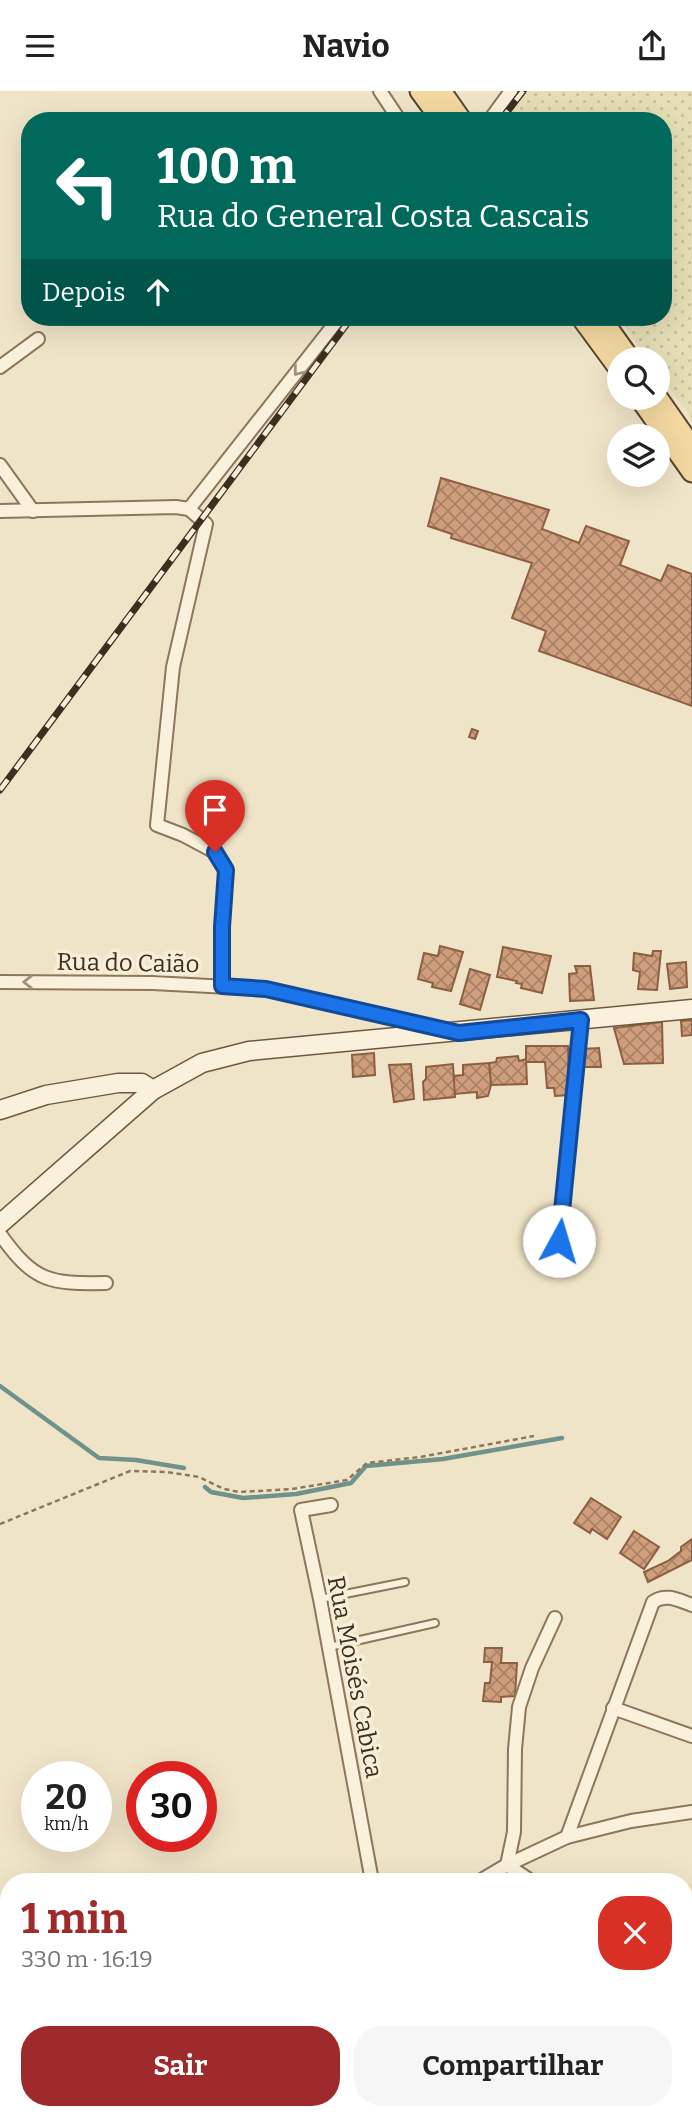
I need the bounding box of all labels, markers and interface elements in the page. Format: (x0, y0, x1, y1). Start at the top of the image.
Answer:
icon: menu (21, 27, 59, 65)
text: Navio (302, 27, 390, 65)
icon: share (633, 27, 671, 65)
text: 100 m (157, 137, 296, 196)
icon: left (42, 140, 133, 231)
text: Rua do General Costa Cascais (157, 197, 590, 235)
icon: ahead (139, 273, 177, 311)
text: Depois (42, 277, 125, 308)
map controls (607, 347, 670, 487)
button: search (607, 347, 670, 410)
one-way arrow (293, 363, 306, 375)
button: layers (607, 424, 670, 487)
pin (185, 780, 245, 852)
icon: arrive (196, 791, 234, 829)
street label: Rua do Caião (56, 948, 200, 978)
one-way arrow (23, 974, 33, 990)
position arrow (522, 1204, 596, 1278)
street label: Rua Moisés Cabica (322, 1574, 388, 1780)
speed limit sign: 30 (126, 1761, 217, 1852)
text: 20 (46, 1776, 87, 1818)
text: km/h (44, 1813, 89, 1835)
text: 1 min (21, 1894, 127, 1944)
button: close (598, 1896, 672, 1970)
text: 330 m · 16:19 (21, 1945, 153, 1973)
button: Sair (21, 2026, 340, 2106)
button: Compartilhar (354, 2026, 672, 2106)

